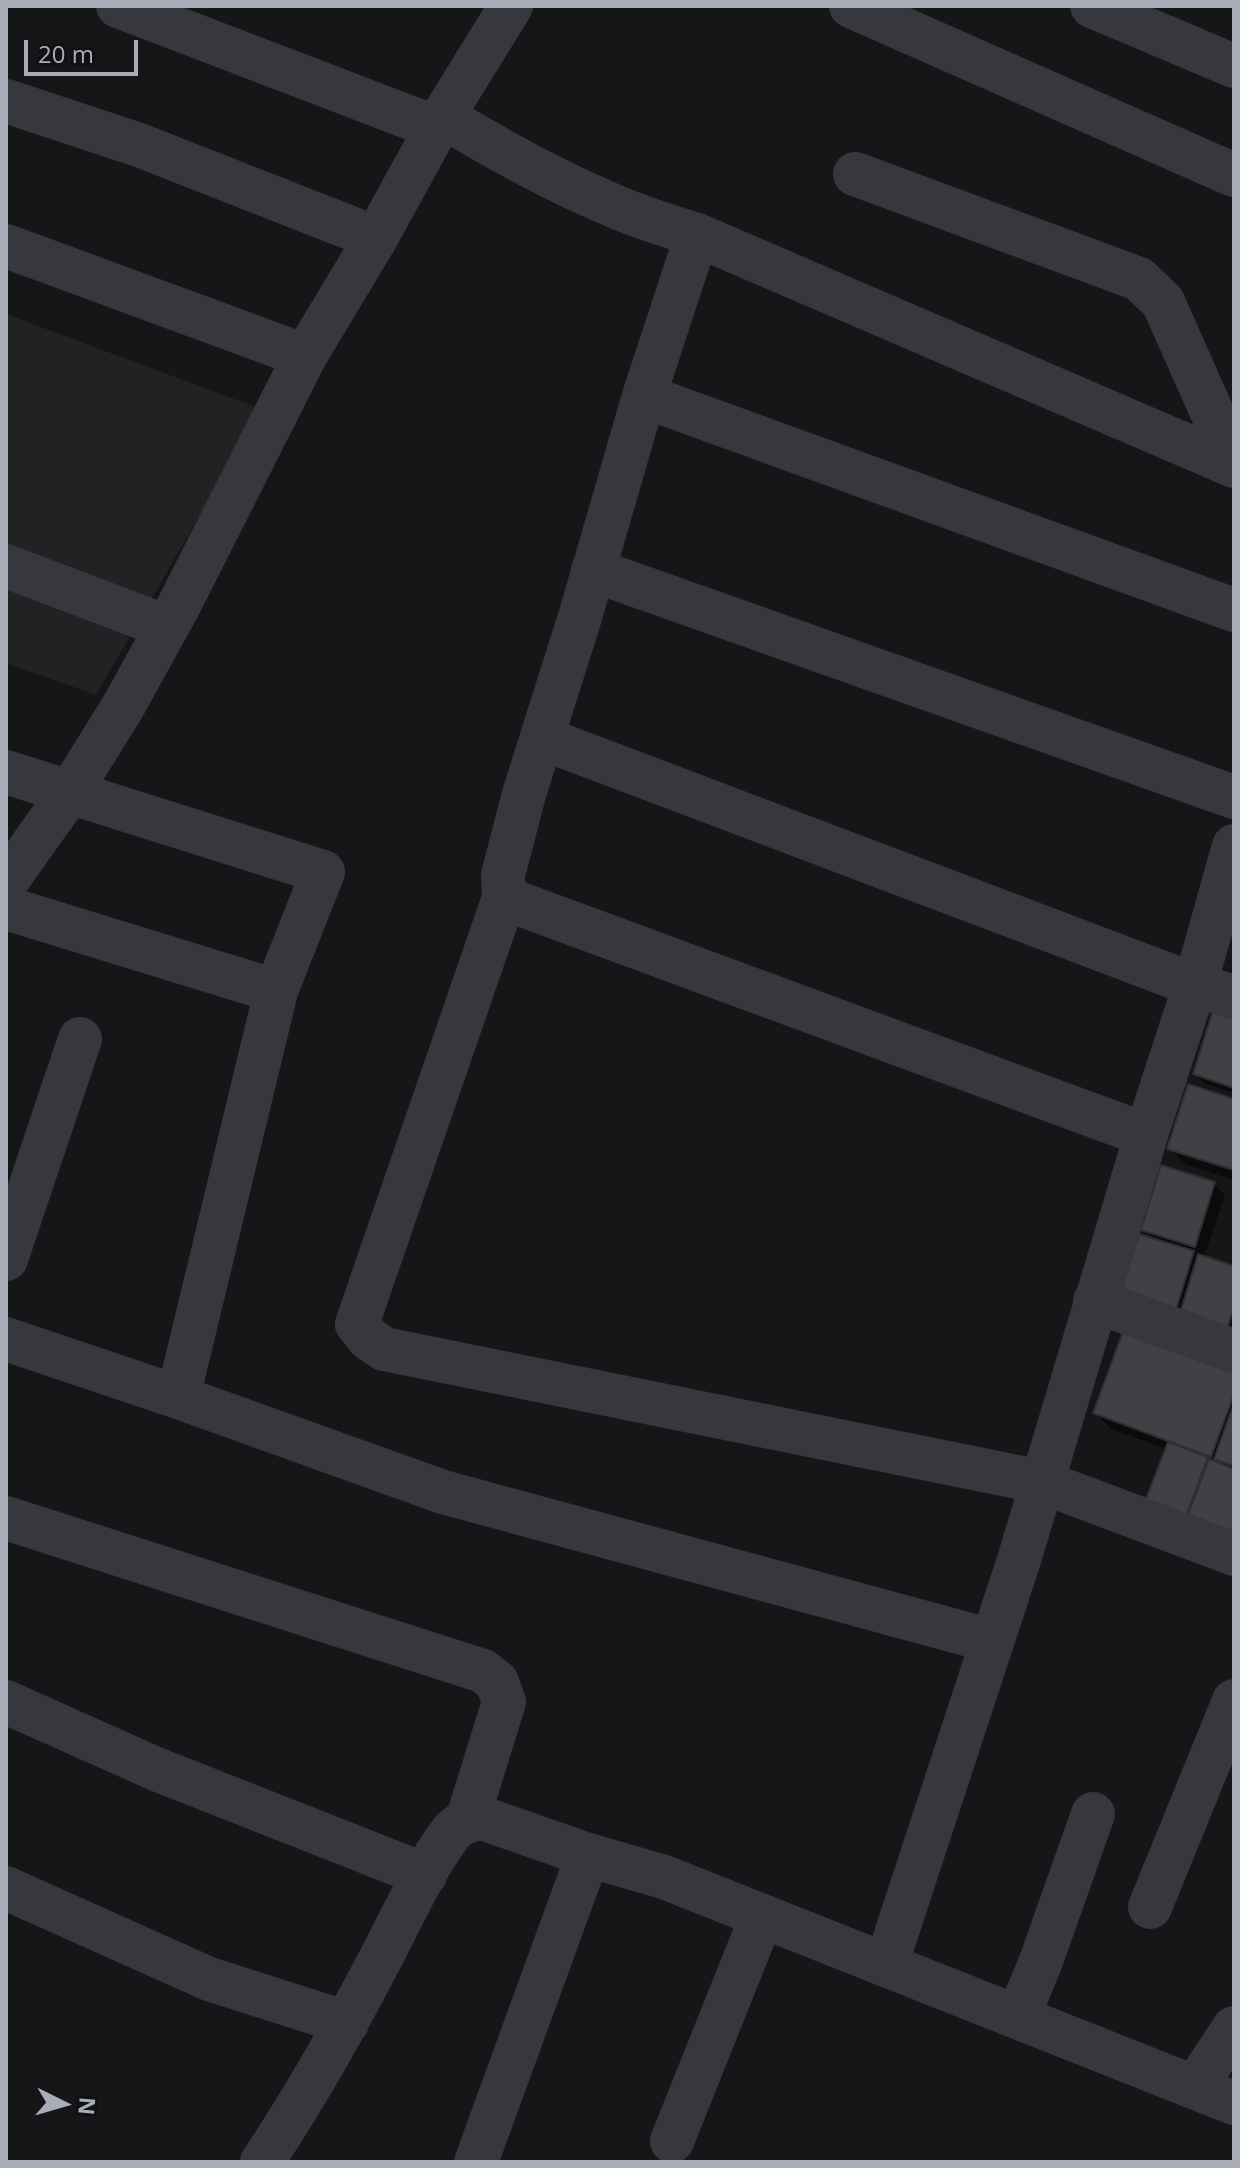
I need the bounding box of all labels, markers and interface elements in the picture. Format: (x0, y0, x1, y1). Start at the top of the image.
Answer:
scale bar (28, 24, 142, 74)
text: 20 m (38, 37, 94, 70)
north arrow (24, 2064, 104, 2144)
text: N (72, 2096, 104, 2116)

